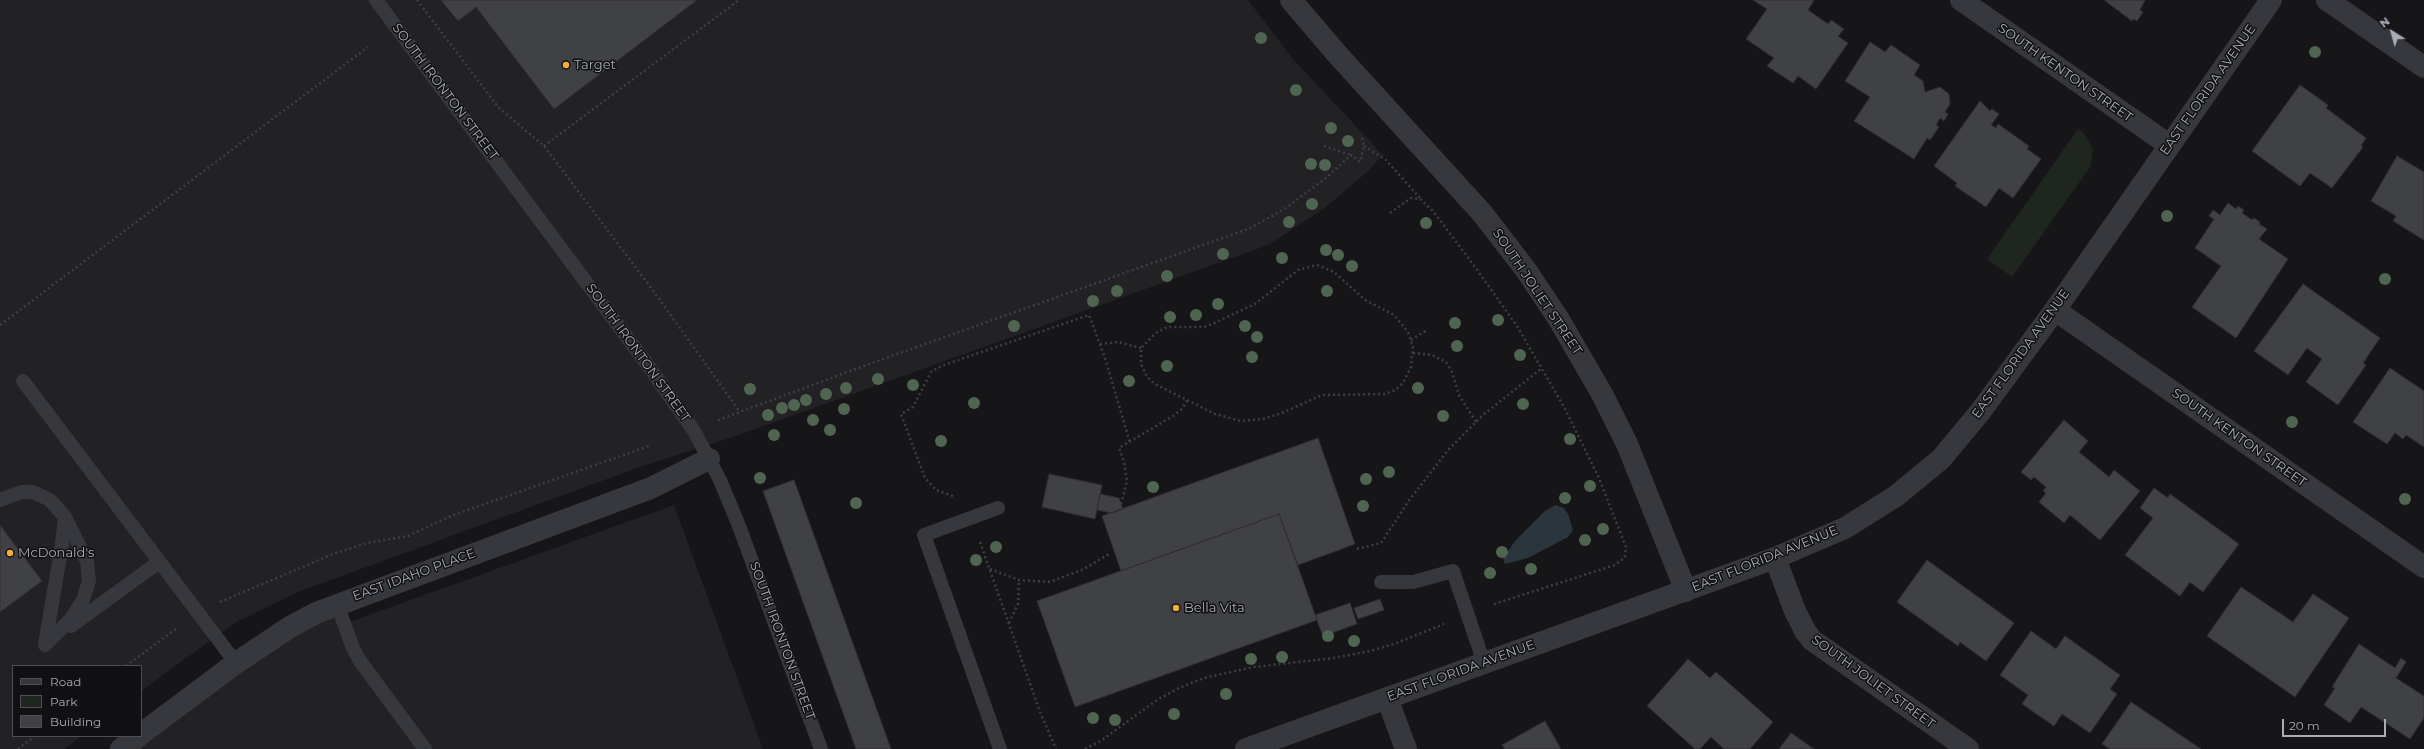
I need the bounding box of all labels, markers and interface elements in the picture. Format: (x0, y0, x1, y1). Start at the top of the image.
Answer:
north arrow (2372, 12, 2412, 52)
text: N (2377, 14, 2393, 31)
street label: SOUTH IRONTON STREET (389, 21, 501, 163)
street label: SOUTH KENTON STREET (1995, 21, 2135, 125)
street label: EAST FLORIDA AVENUE (2157, 22, 2259, 158)
place label: Target (574, 57, 616, 73)
marker: Target (561, 60, 571, 70)
street label: SOUTH JOLIET STREET (1489, 226, 1585, 358)
street label: SOUTH IRONTON STREET (583, 281, 693, 425)
street label: EAST FLORIDA AVENUE (1969, 286, 2073, 422)
street label: SOUTH KENTON STREET (2169, 386, 2309, 490)
street label: EAST FLORIDA AVENUE (1690, 523, 1840, 595)
place label: McDonald's (18, 545, 94, 561)
street label: EAST IDAHO PLACE (351, 546, 477, 604)
marker: McDonald's (5, 548, 15, 558)
street label: SOUTH IRONTON STREET (746, 560, 818, 722)
place label: Bella Vita (1184, 600, 1245, 616)
marker: Bella Vita (1171, 603, 1181, 613)
street label: SOUTH JOLIET STREET (1808, 632, 1938, 732)
street label: EAST FLORIDA AVENUE (1385, 637, 1537, 705)
legend (12, 665, 142, 737)
text: Road (50, 674, 81, 689)
text: Park (50, 694, 77, 709)
scale bar (2284, 711, 2388, 737)
text: Building (50, 714, 101, 729)
text: 20 m (2289, 718, 2320, 733)

